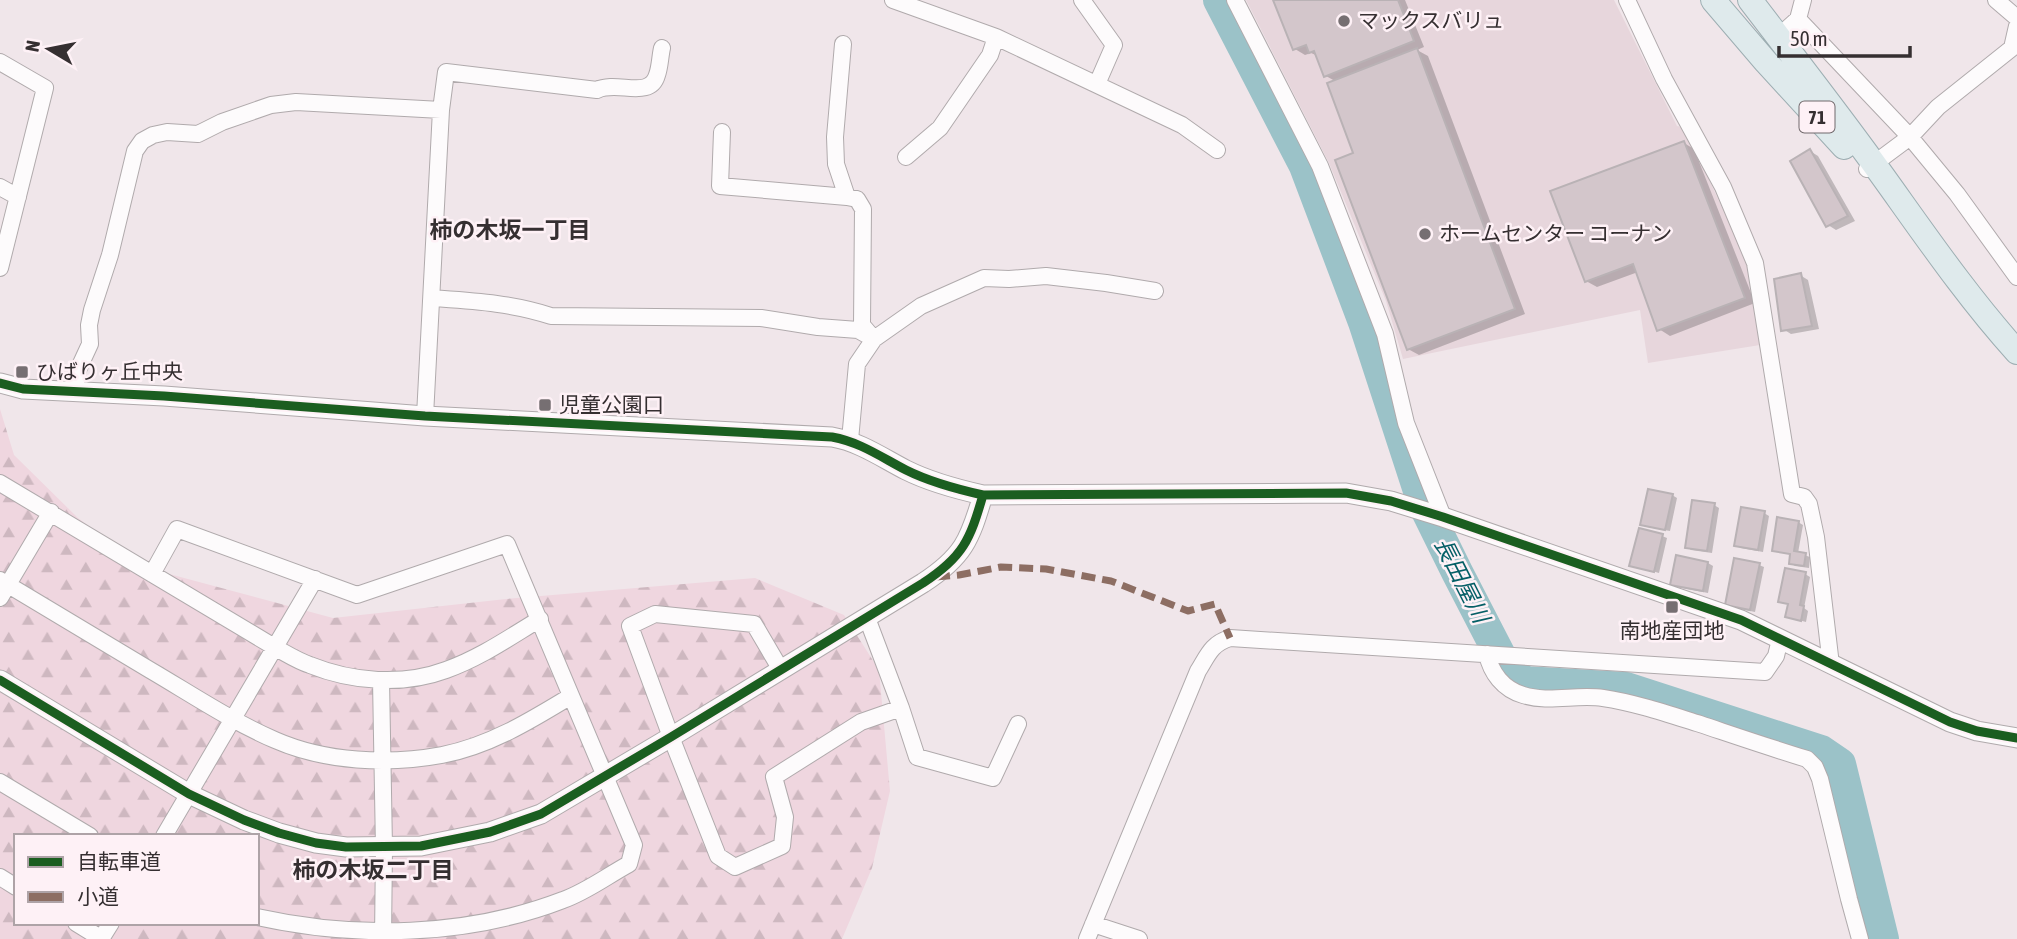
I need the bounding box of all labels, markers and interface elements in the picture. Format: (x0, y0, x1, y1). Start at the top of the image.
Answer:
place label: マックスバリュ (1358, 8, 1504, 32)
marker: マックスバリュ (1336, 13, 1352, 29)
north arrow (14, 14, 84, 84)
scale bar (1779, 14, 1910, 58)
text: 50 m (1790, 26, 1828, 50)
text: N (20, 39, 44, 53)
road number: 71 (1800, 102, 1834, 132)
district label: 柿の木坂一丁目 (430, 217, 591, 243)
place label: ホームセンター コーナン (1439, 221, 1672, 245)
marker: ホームセンター コーナン (1417, 226, 1433, 242)
place label: ひばりヶ丘中央 (36, 359, 183, 383)
marker: ひばりヶ丘中央 (14, 364, 30, 380)
place label: 児童公園口 (559, 392, 664, 416)
marker: 児童公園口 (537, 397, 553, 413)
water label: 長田屋川 (1430, 533, 1496, 630)
marker: 南地産団地 (1664, 599, 1680, 615)
place label: 南地産団地 (1620, 618, 1725, 642)
legend (14, 834, 259, 925)
text: 自転車道 (77, 849, 161, 873)
district label: 柿の木坂二丁目 (293, 857, 454, 883)
text: 小道 (77, 884, 119, 908)

